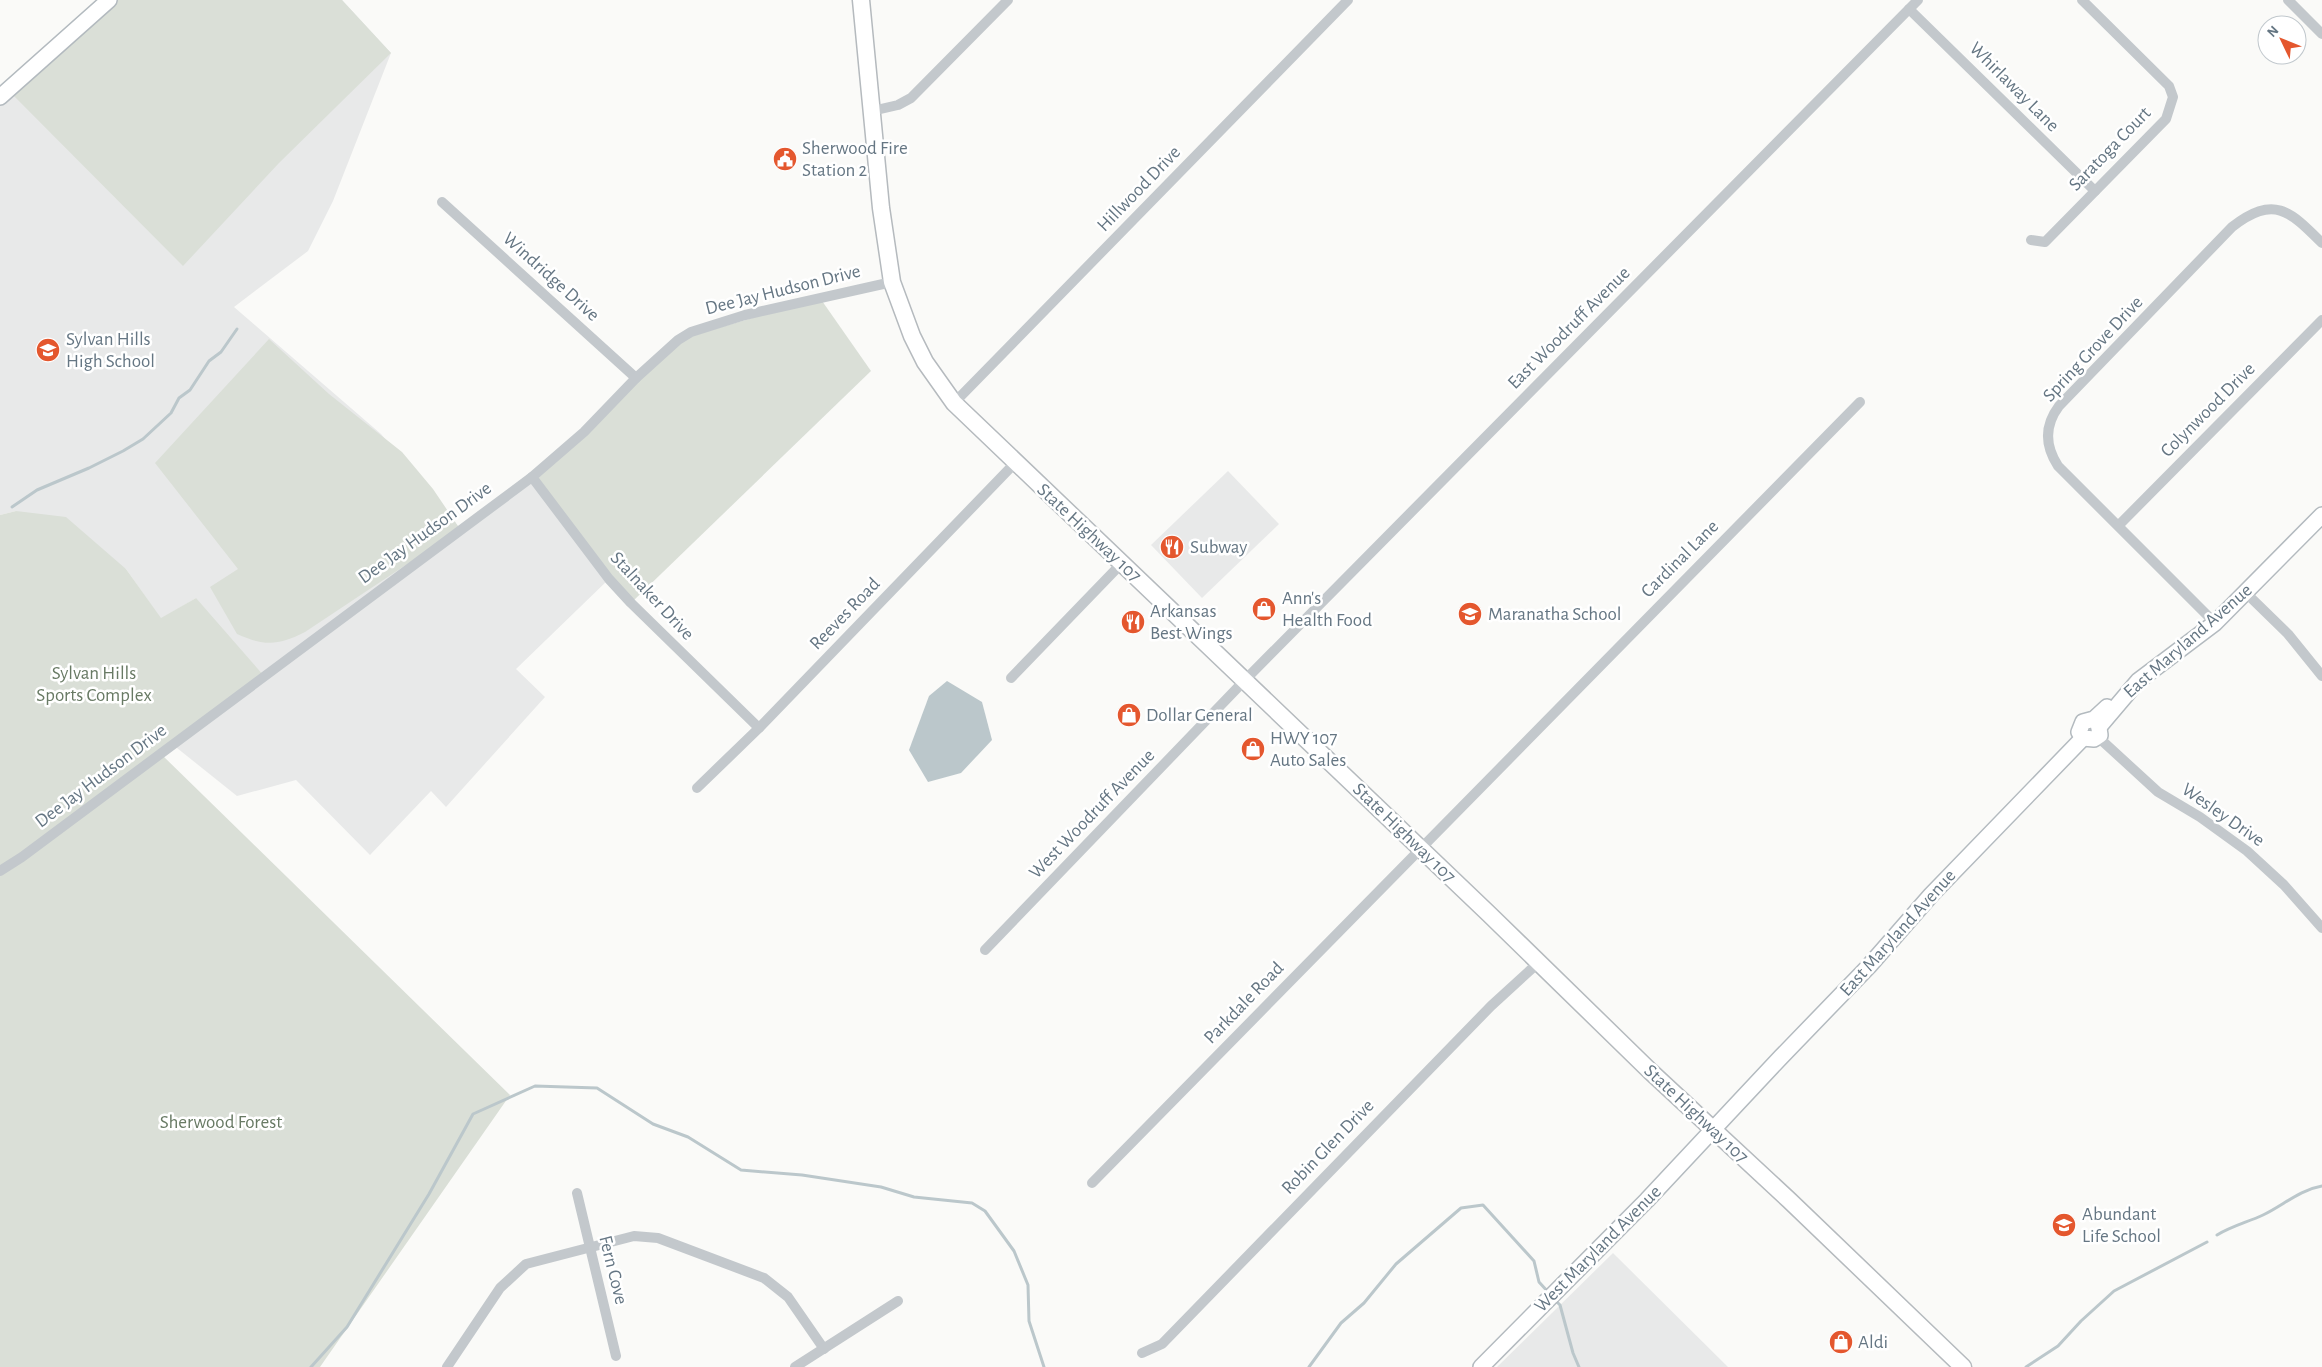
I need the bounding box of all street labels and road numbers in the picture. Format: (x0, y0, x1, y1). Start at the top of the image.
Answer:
street label: Whirlaway Lane (1966, 39, 2062, 135)
street label: Saratoga Court (2065, 103, 2155, 195)
street label: Hillwood Drive (1094, 143, 1184, 235)
street label: Windridge Drive (499, 229, 603, 325)
street label: Dee Jay Hudson Drive (703, 262, 863, 318)
street label: East Woodruff Avenue (1504, 263, 1634, 393)
street label: Spring Grove Drive (2039, 293, 2147, 405)
street label: Colynwood Drive (2157, 359, 2259, 461)
street label: Dee Jay Hudson Drive (355, 479, 495, 587)
street label: State Highway 107 (1033, 480, 1145, 586)
street label: Cardinal Lane (1638, 517, 1722, 601)
street label: Stalnaker Drive (607, 548, 697, 644)
street label: Reeves Road (806, 574, 884, 654)
street label: East Maryland Avenue (2120, 580, 2256, 702)
street label: Dee Jay Hudson Drive (32, 721, 170, 831)
street label: West Woodruff Avenue (1026, 746, 1158, 882)
street label: State Highway 107 (1349, 779, 1459, 887)
street label: Wesley Drive (2178, 780, 2268, 850)
street label: East Maryland Avenue (1836, 866, 1960, 1000)
street label: Parkdale Road (1201, 958, 1288, 1048)
street label: State Highway 107 (1640, 1061, 1752, 1167)
street label: Robin Glen Drive (1278, 1096, 1378, 1198)
street label: West Maryland Avenue (1531, 1182, 1665, 1316)
street label: Fern Cove (595, 1233, 631, 1307)

